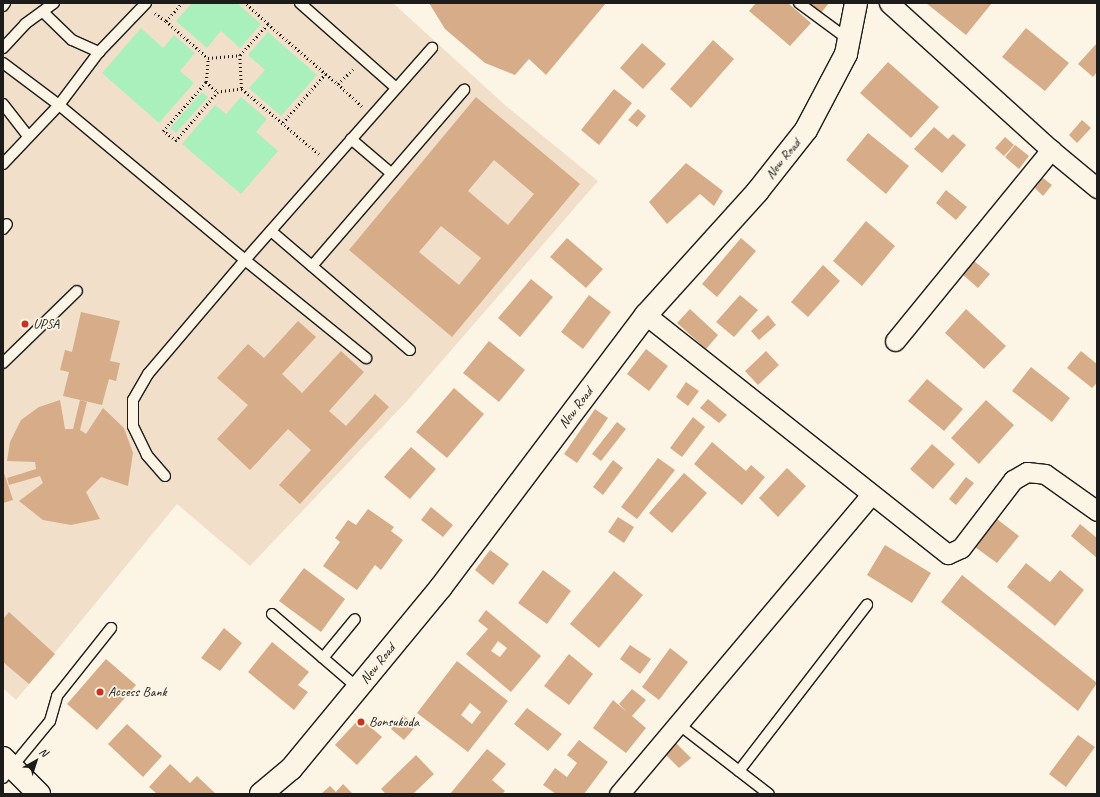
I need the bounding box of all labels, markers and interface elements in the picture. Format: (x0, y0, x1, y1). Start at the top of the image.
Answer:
street label: New Road (762, 135, 804, 183)
place label: UPSA (33, 316, 59, 332)
marker: UPSA (20, 319, 30, 329)
street label: New Road (555, 384, 597, 432)
street label: New Road (357, 640, 399, 688)
place label: Access Bank (108, 684, 167, 700)
marker: Access Bank (95, 687, 105, 697)
place label: Bonsukoda (369, 714, 419, 730)
marker: Bonsukoda (356, 717, 366, 727)
north arrow (16, 741, 56, 781)
text: N (36, 744, 51, 759)

